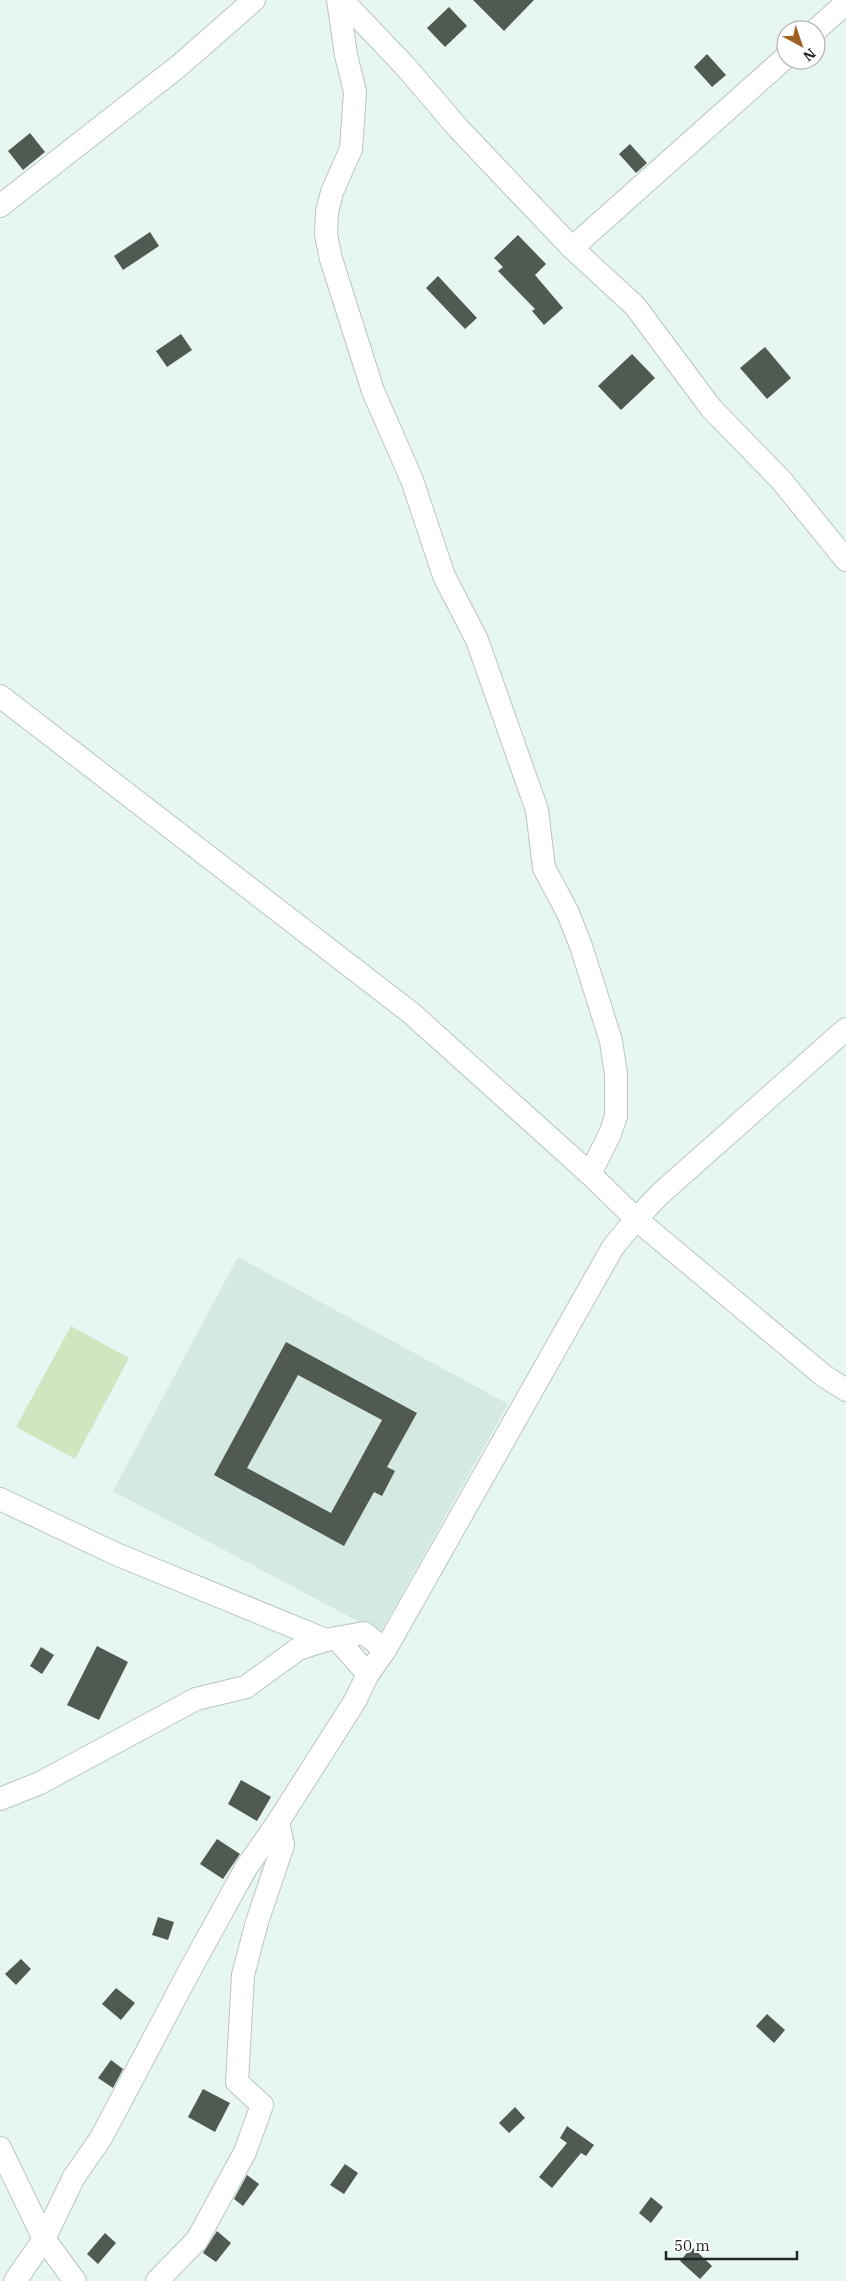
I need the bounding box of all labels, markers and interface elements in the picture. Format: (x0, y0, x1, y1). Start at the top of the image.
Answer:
north arrow (776, 20, 826, 70)
text: N (799, 45, 819, 65)
scale bar (666, 2228, 797, 2260)
text: 50 m (674, 2236, 710, 2255)

